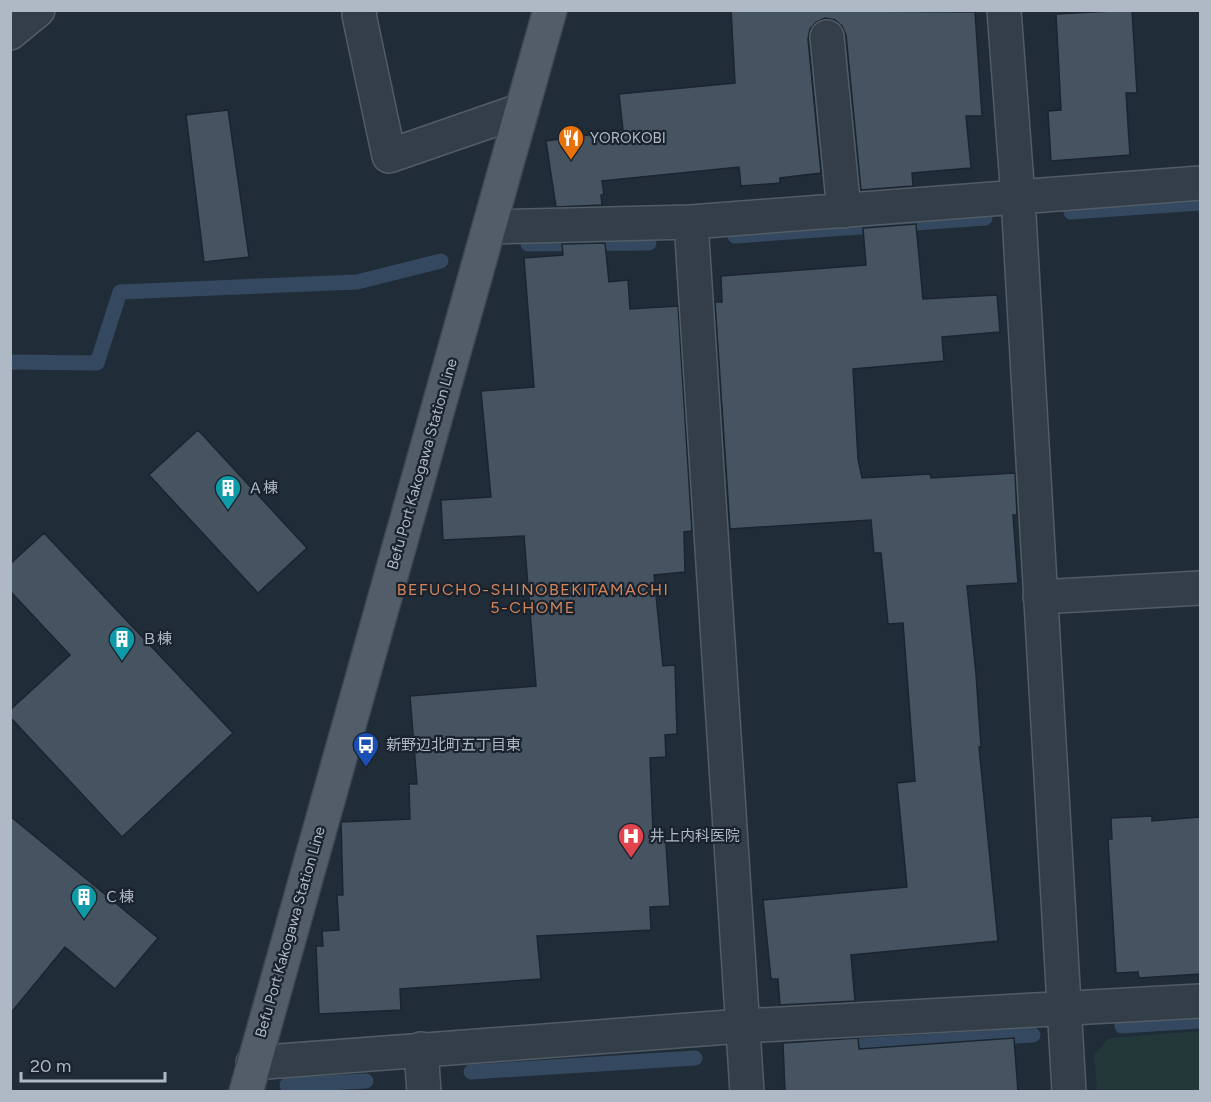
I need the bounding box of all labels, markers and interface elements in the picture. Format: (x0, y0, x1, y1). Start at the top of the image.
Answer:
restaurant icon: YOROKOBI (556, 123, 586, 161)
place label: YOROKOBI (590, 129, 666, 147)
street label: Befu Port Kakogawa Station Line (383, 356, 461, 572)
building icon: Ａ棟 (213, 473, 243, 511)
place label: Ａ棟 (248, 479, 278, 497)
district label: BEFUCHO-SHINOBEKITAMACHI 5-CHOME (397, 580, 669, 617)
building icon: Ｂ棟 (107, 624, 137, 662)
place label: Ｂ棟 (142, 630, 172, 648)
bus stop icon: 新野辺北町五丁目東 (351, 730, 381, 768)
place label: 新野辺北町五丁目東 (386, 736, 521, 754)
hospital icon: 井上内科医院 (616, 821, 646, 859)
street label: Befu Port Kakogawa Station Line (251, 824, 329, 1040)
place label: 井上内科医院 (650, 827, 740, 845)
building icon: Ｃ棟 (69, 882, 99, 920)
place label: Ｃ棟 (104, 888, 134, 906)
scale bar (21, 1045, 165, 1083)
text: 20 m (30, 1055, 71, 1077)

